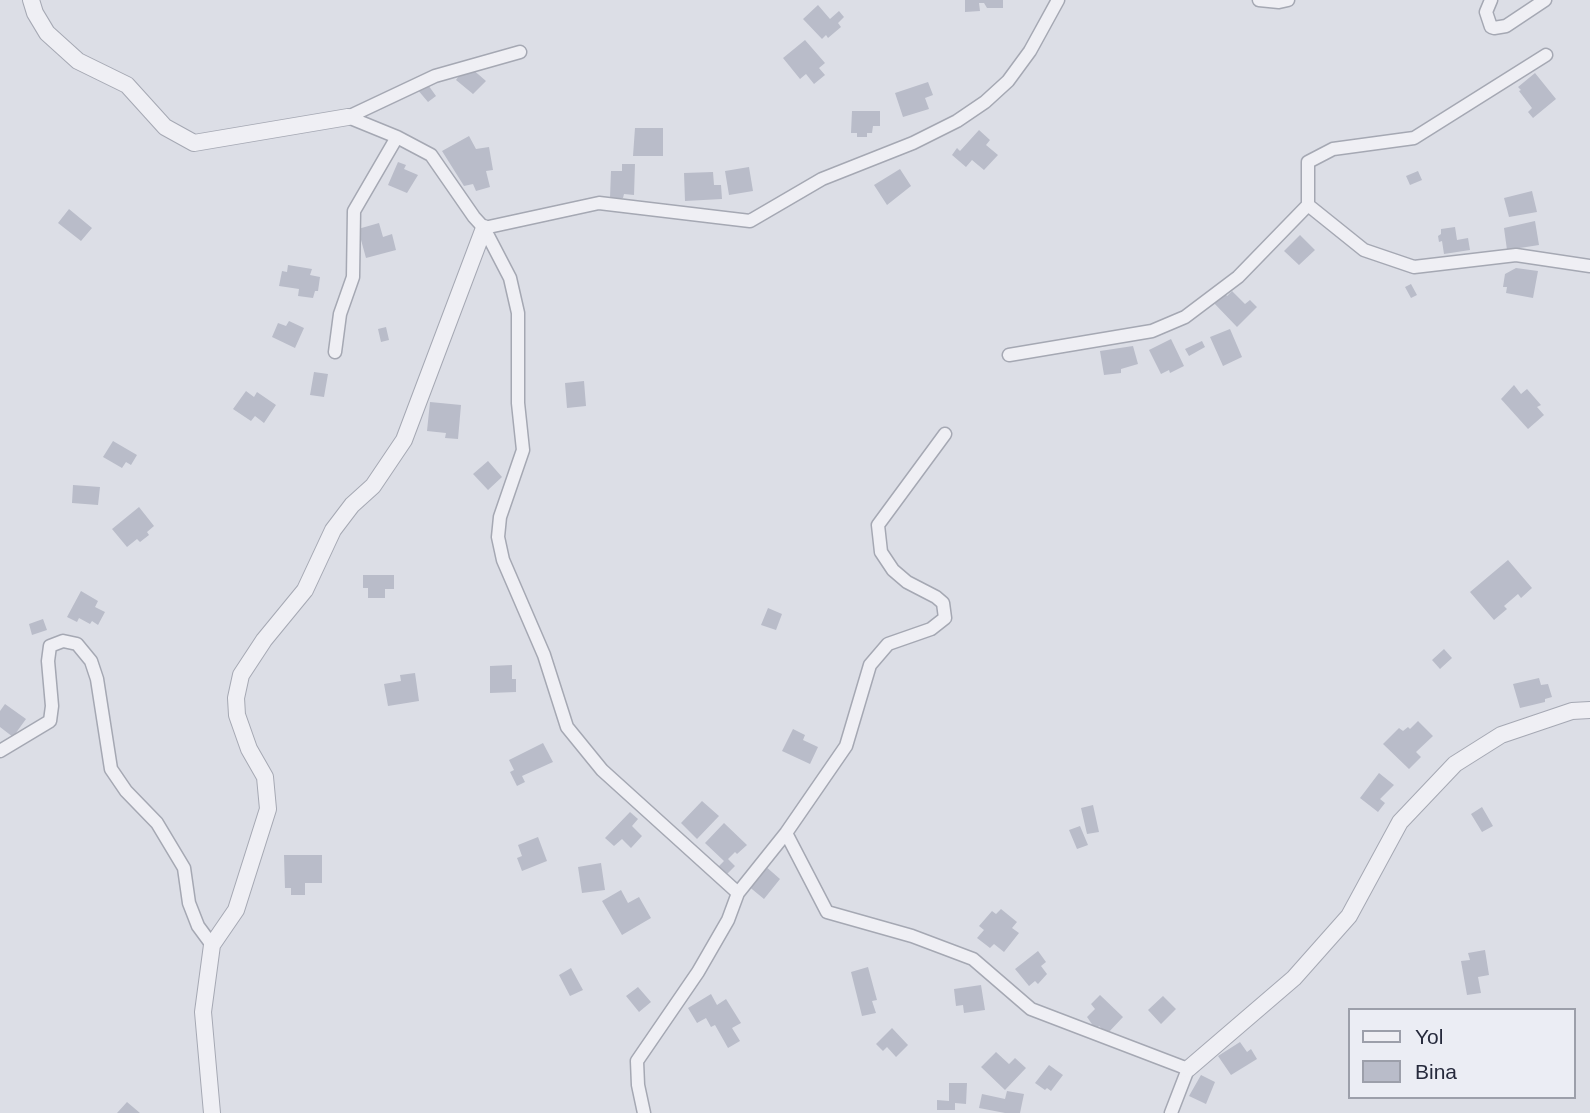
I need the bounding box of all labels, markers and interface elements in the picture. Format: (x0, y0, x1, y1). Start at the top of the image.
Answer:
legend (1348, 1008, 1576, 1099)
text: Yol (1415, 1025, 1443, 1048)
text: Bina (1415, 1060, 1457, 1083)

